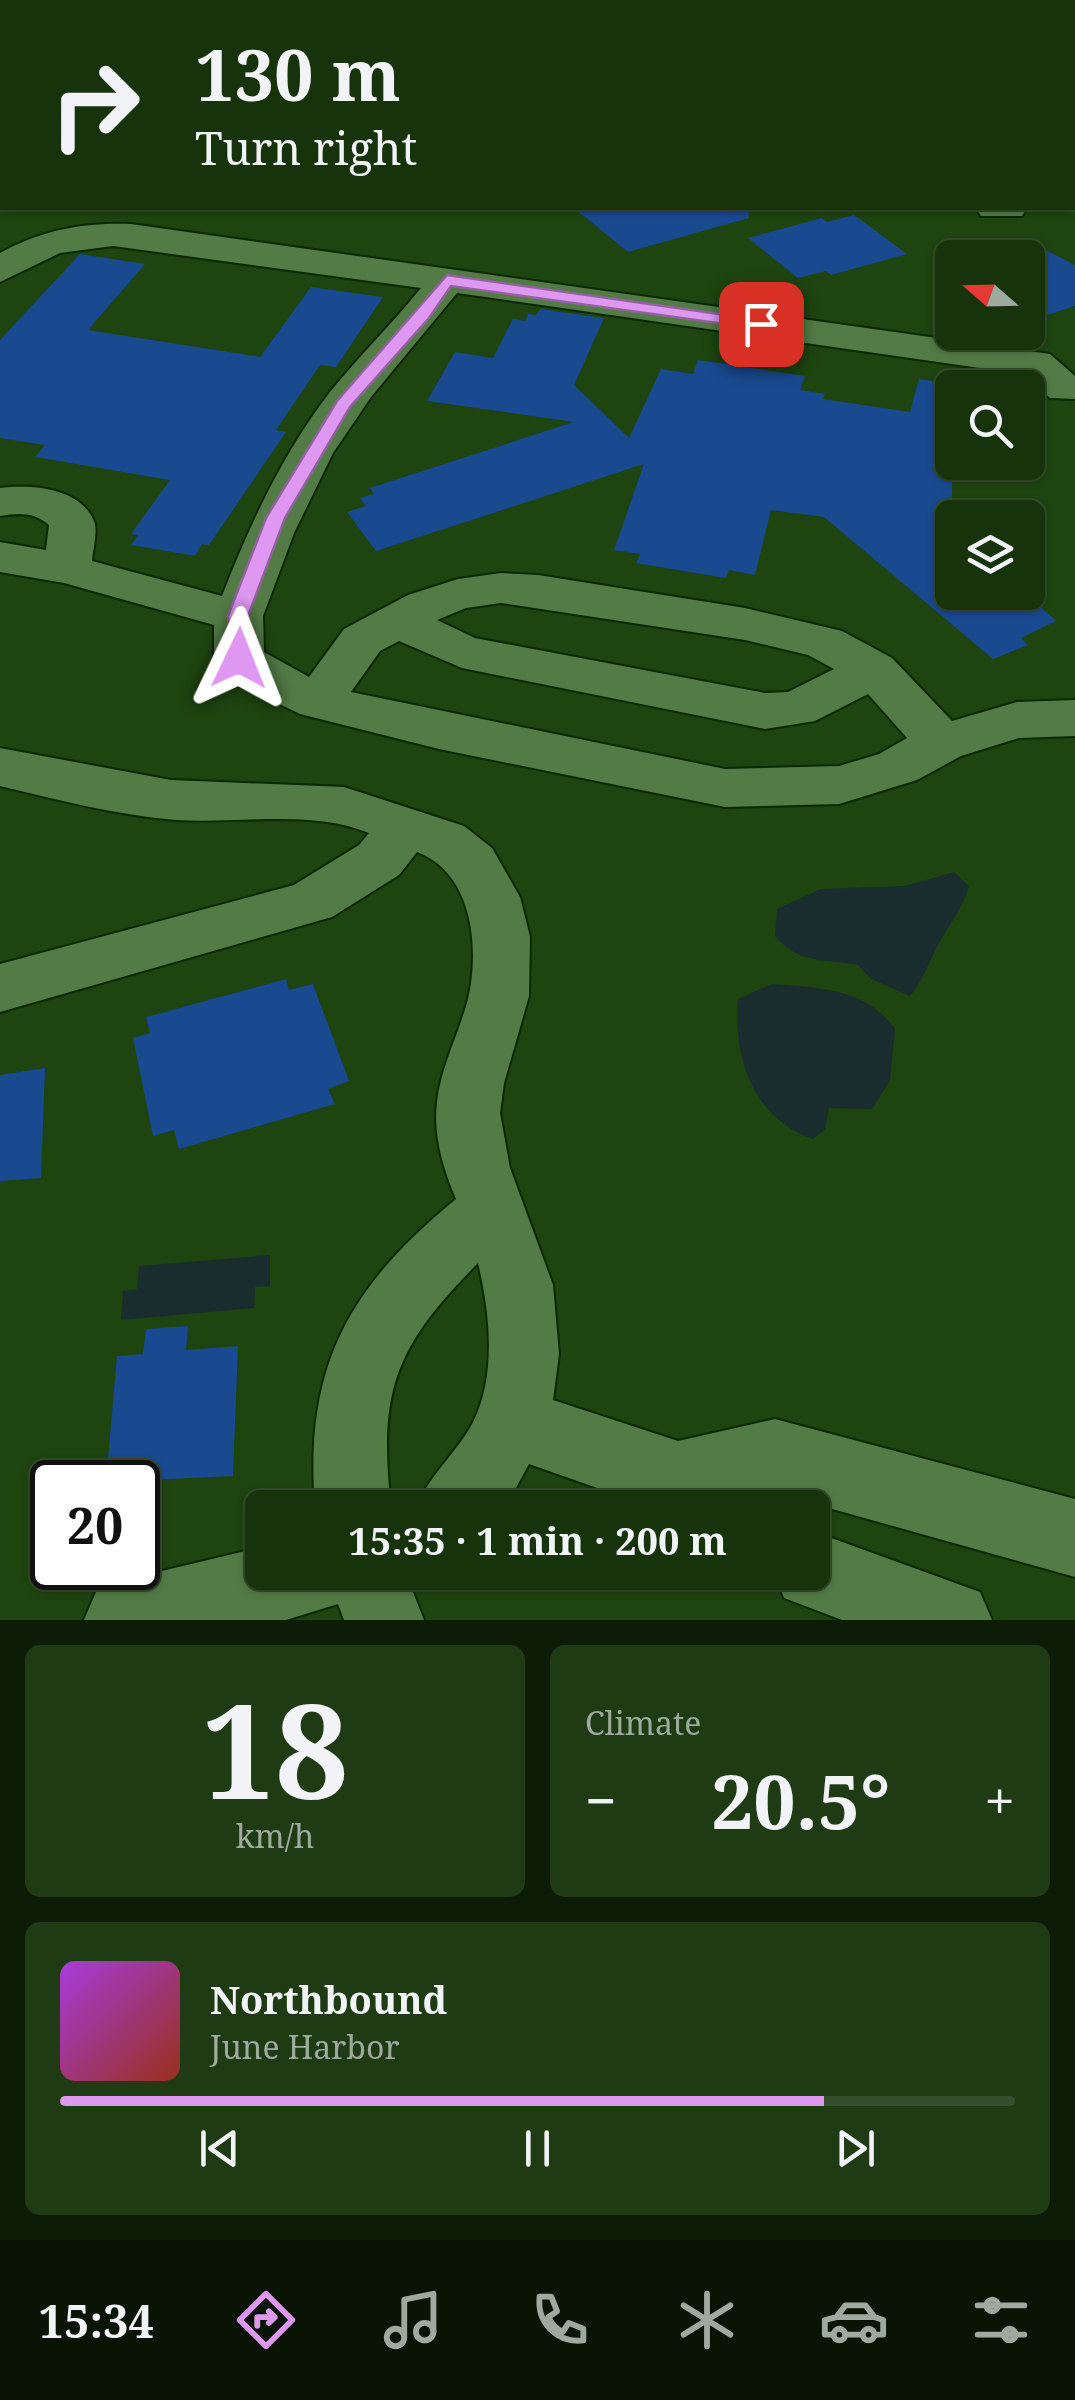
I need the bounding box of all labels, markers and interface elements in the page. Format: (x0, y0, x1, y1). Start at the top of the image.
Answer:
text: 130 m (195, 26, 401, 122)
icon: right (30, 40, 160, 170)
text: Turn right (195, 117, 417, 178)
north arrow (935, 240, 1045, 350)
map controls (935, 240, 1045, 610)
pin (719, 282, 804, 367)
icon: arrive (734, 297, 789, 352)
button: search (935, 370, 1045, 480)
button: layers (935, 500, 1045, 610)
position arrow (187, 606, 291, 710)
speed limit sign: 20 (30, 1460, 160, 1590)
text: 15:35 · 1 min · 200 m (348, 1514, 727, 1566)
text: 18 (202, 1660, 348, 1837)
text: Climate (585, 1701, 701, 1744)
text: 20.5° (711, 1749, 890, 1851)
text: − (585, 1762, 617, 1837)
text: + (984, 1762, 1015, 1837)
text: km/h (236, 1814, 314, 1857)
text: Northbound (210, 1973, 447, 2025)
text: June Harbor (210, 2025, 399, 2068)
icon: previous (192, 2121, 247, 2176)
icon: pause (510, 2121, 565, 2176)
icon: next (828, 2121, 883, 2176)
icon: directions (231, 2285, 301, 2355)
icon: music (378, 2285, 448, 2355)
icon: phone (525, 2285, 595, 2355)
icon: climate (672, 2285, 742, 2355)
icon: car (819, 2285, 889, 2355)
icon: filters (966, 2285, 1036, 2355)
text: 15:34 (39, 2290, 154, 2351)

